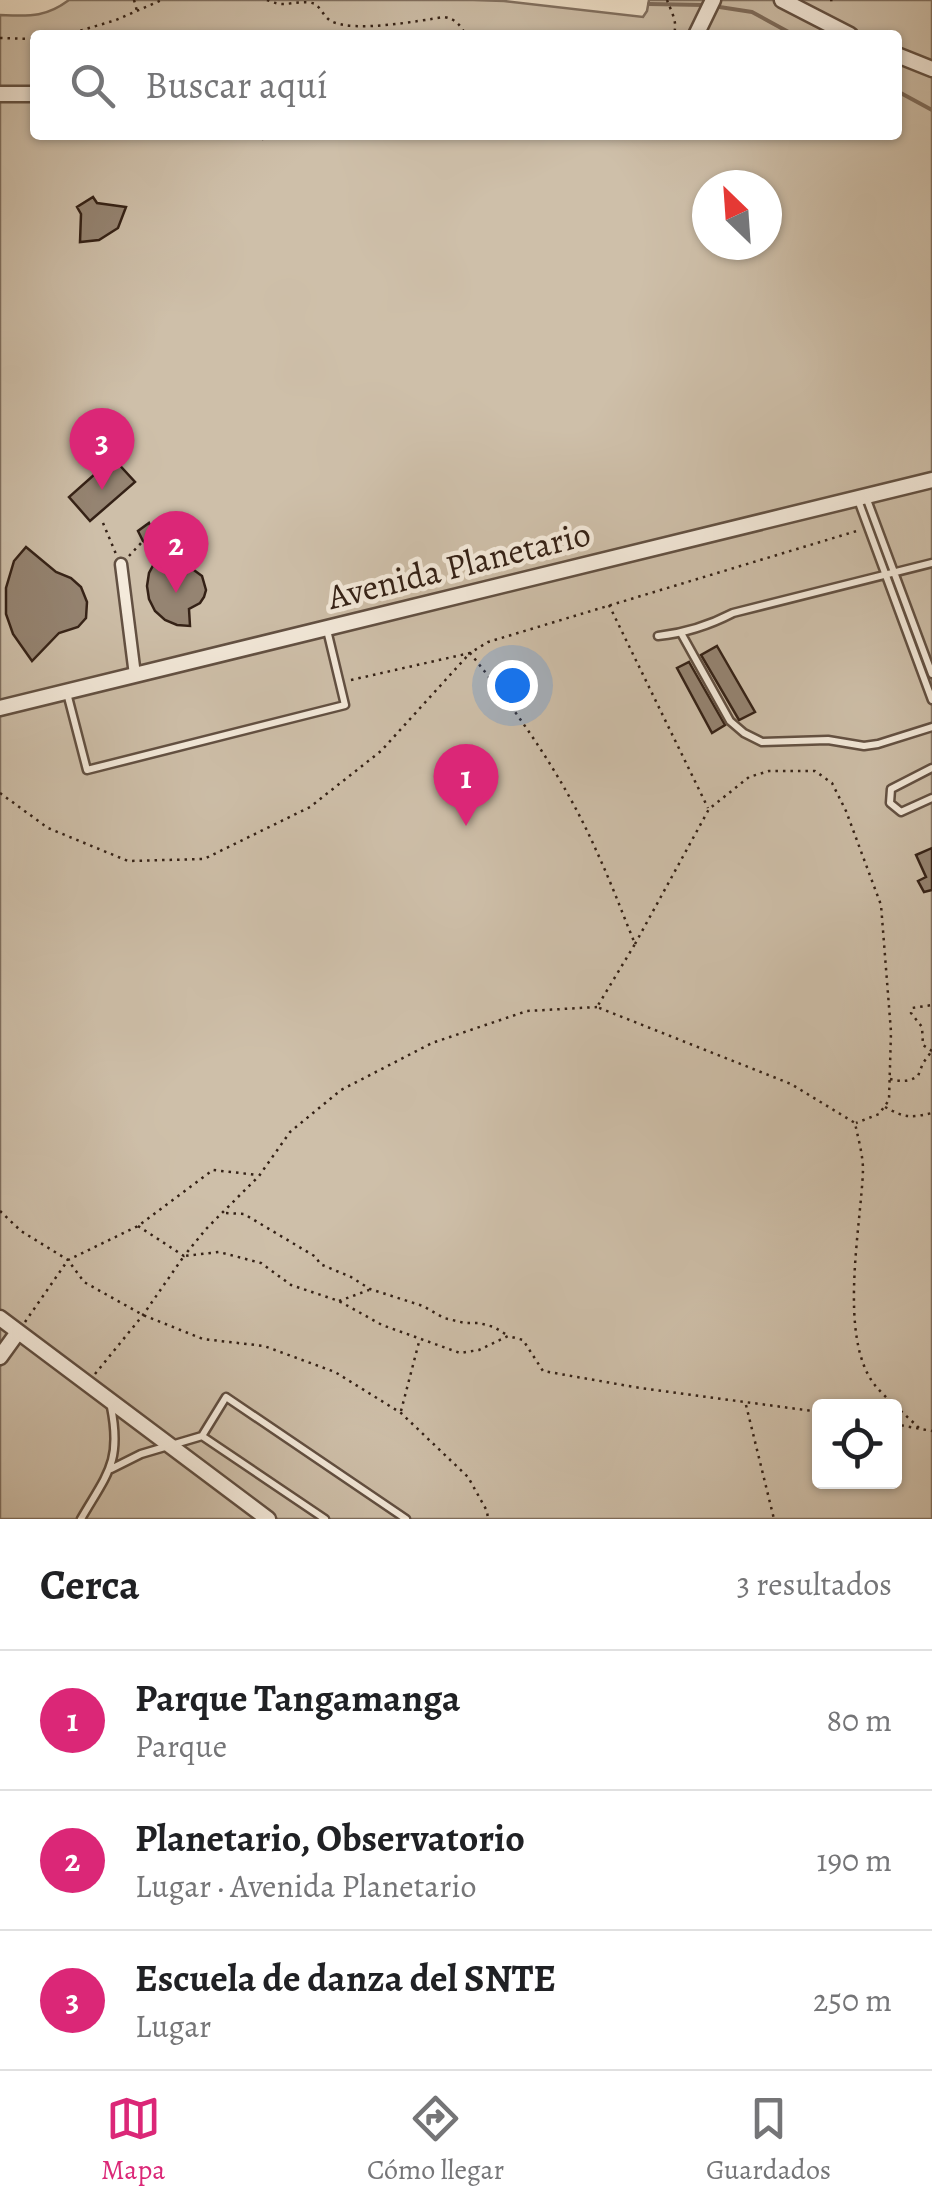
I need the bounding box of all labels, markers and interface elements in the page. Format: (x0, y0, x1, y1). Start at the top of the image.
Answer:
search box (30, 30, 902, 140)
icon: search (65, 58, 120, 113)
text: Buscar aquí (145, 59, 328, 111)
north arrow (692, 170, 782, 260)
pin: 3 (70, 408, 134, 490)
street label: Avenida Planetario (322, 509, 595, 621)
pin: 2 (144, 510, 208, 593)
your location (487, 660, 538, 711)
pin: 1 (434, 744, 498, 826)
map controls (812, 1399, 902, 1489)
button: locate (812, 1399, 902, 1489)
text: Cerca (40, 1556, 139, 1613)
text: 3 resultados (737, 1562, 892, 1606)
text: Parque Tangamanga (135, 1672, 460, 1724)
text: 1 (67, 1698, 78, 1742)
text: 80 m (826, 1698, 892, 1742)
text: Parque (135, 1724, 227, 1768)
text: Planetario, Observatorio (135, 1812, 525, 1864)
text: 2 (65, 1838, 80, 1882)
text: 190 m (816, 1838, 892, 1882)
text: Lugar · Avenida Planetario (135, 1864, 476, 1908)
text: Escuela de danza del SNTE (135, 1952, 556, 2004)
text: 3 (66, 1978, 79, 2022)
text: 250 m (813, 1978, 892, 2022)
text: Lugar (135, 2004, 211, 2048)
tab: Mapa (101, 2091, 165, 2189)
tab: Cómo llegar (367, 2091, 504, 2189)
tab: Guardados (706, 2091, 831, 2189)

